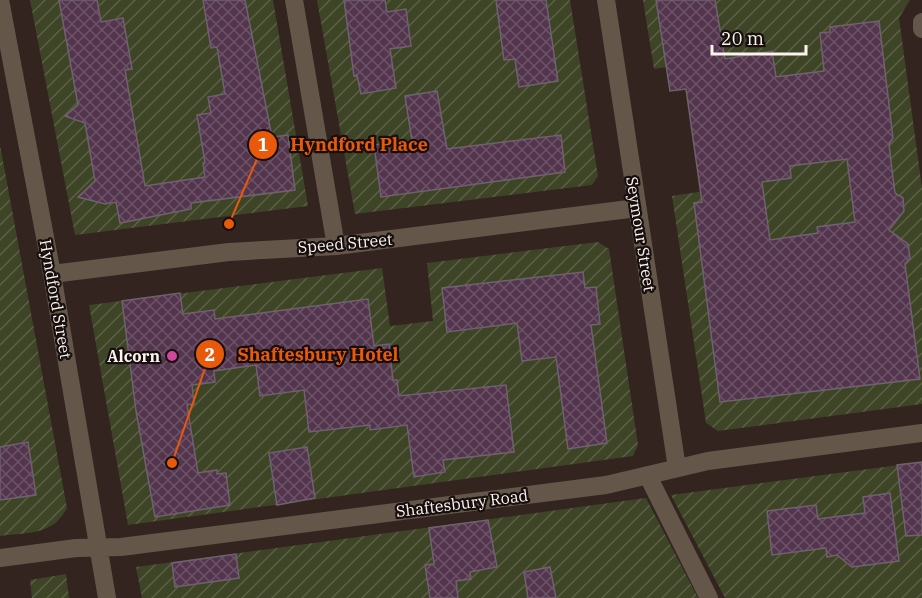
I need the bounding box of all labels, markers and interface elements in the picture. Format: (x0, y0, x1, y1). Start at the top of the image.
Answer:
scale bar (712, 18, 806, 56)
text: 20 m (721, 27, 764, 50)
callout: Hyndford Place (248, 127, 440, 163)
text: 1 (258, 133, 269, 156)
text: Hyndford Place (290, 133, 428, 156)
street label: Seymour Street (622, 175, 660, 293)
street label: Speed Street (297, 229, 394, 257)
street label: Hyndford Street (36, 238, 76, 361)
callout: Shaftesbury Hotel (195, 336, 410, 372)
text: 2 (205, 343, 215, 366)
text: Shaftesbury Hotel (238, 343, 399, 366)
place label: Alcorn (107, 346, 160, 366)
marker: Alcorn (165, 349, 179, 363)
street label: Shaftesbury Road (395, 485, 529, 521)

